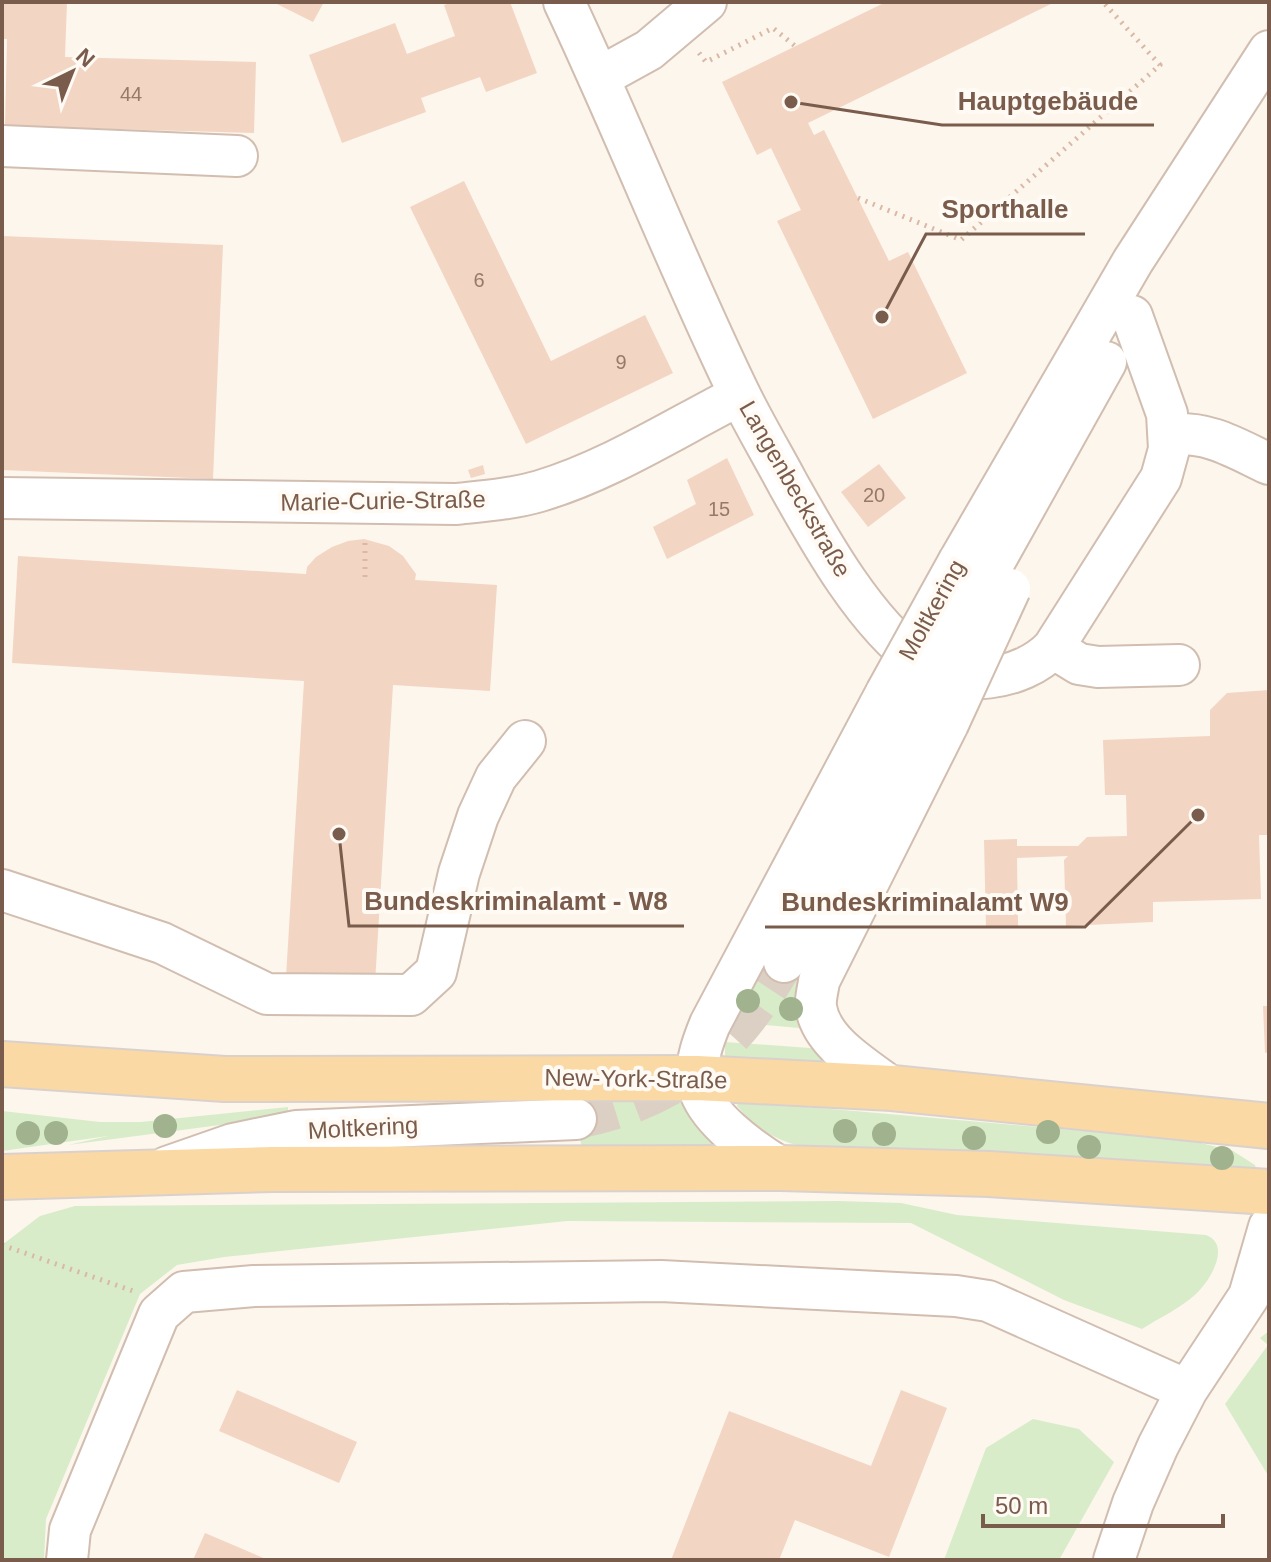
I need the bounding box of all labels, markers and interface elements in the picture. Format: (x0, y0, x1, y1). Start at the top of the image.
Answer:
north arrow (32, 32, 112, 112)
text: N (71, 43, 100, 72)
callout: Hauptgebäude (942, 75, 1154, 125)
house number: 44 (120, 83, 142, 105)
text: Hauptgebäude (958, 86, 1138, 116)
callout: Sporthalle (926, 184, 1085, 234)
text: Sporthalle (941, 194, 1069, 224)
house number: 6 (473, 269, 485, 291)
house number: 9 (615, 351, 627, 373)
street label: Langenbeckstraße (734, 396, 857, 582)
house number: 20 (863, 484, 885, 506)
street label: Marie-Curie-Straße (280, 485, 486, 516)
house number: 15 (708, 498, 730, 520)
street label: Moltkering (893, 555, 970, 665)
callout: Bundeskriminalamt - W8 (349, 876, 684, 926)
callout: Bundeskriminalamt W9 (765, 877, 1085, 927)
text: Bundeskriminalamt - W8 (364, 886, 668, 916)
text: Bundeskriminalamt W9 (781, 887, 1069, 917)
street label: New-York-Straße (544, 1063, 728, 1094)
street label: Moltkering (307, 1111, 419, 1144)
scale bar (983, 1478, 1223, 1528)
text: 50 m (995, 1492, 1048, 1519)

